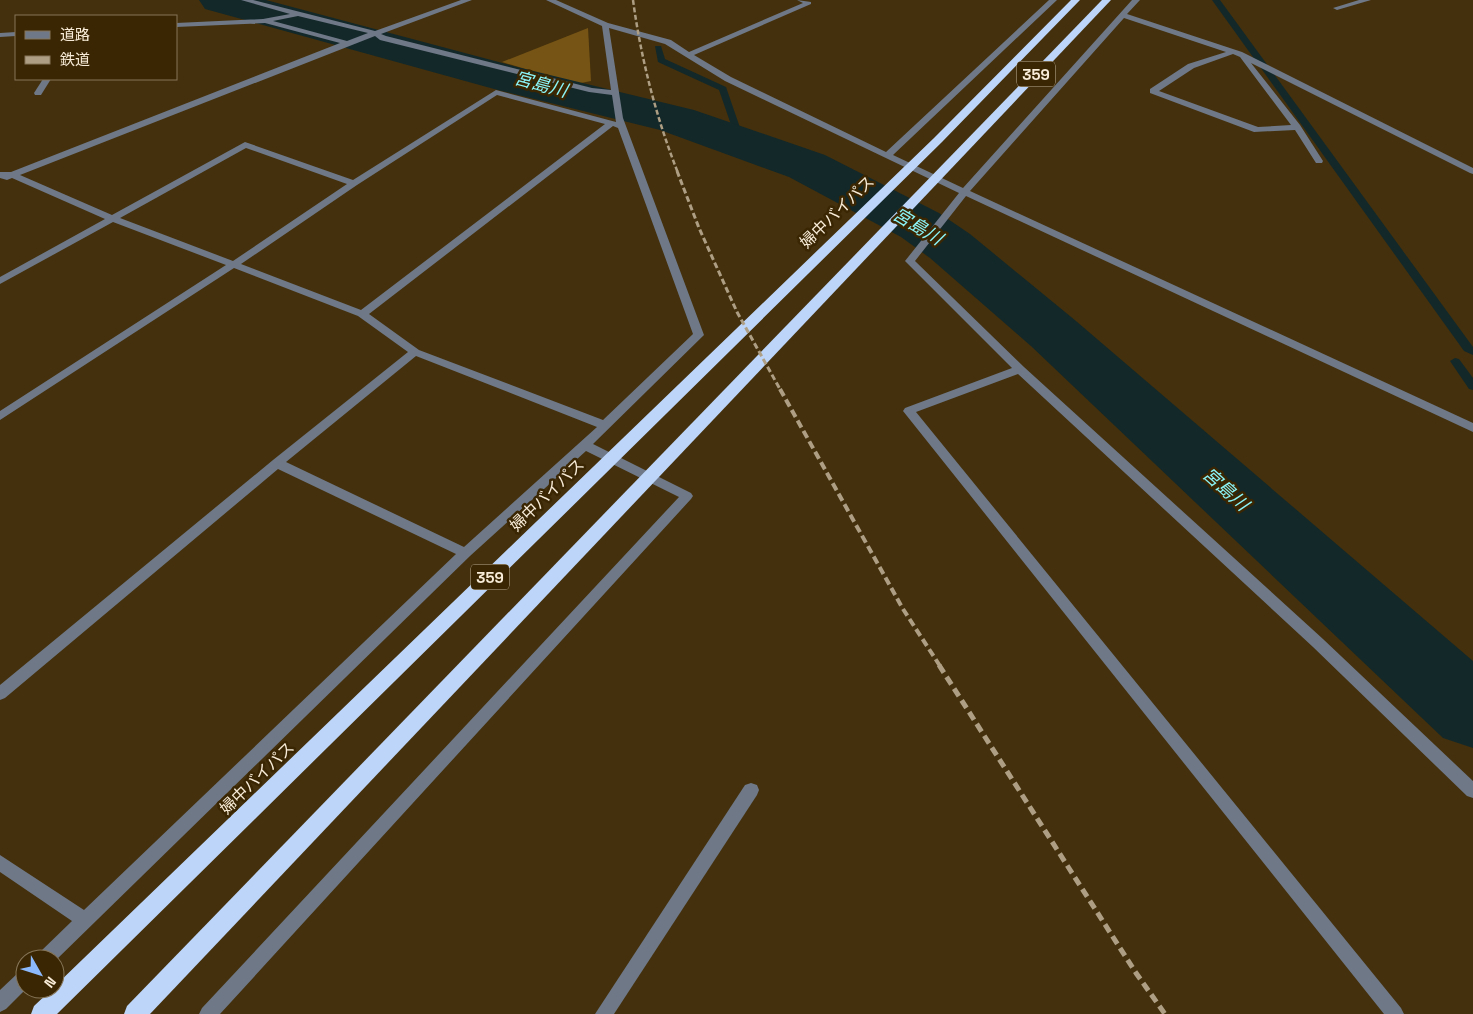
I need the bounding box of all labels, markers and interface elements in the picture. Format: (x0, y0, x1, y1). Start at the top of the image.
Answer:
legend (15, 15, 178, 80)
text: 道路 (60, 25, 90, 44)
text: 鉄道 (60, 50, 90, 69)
road number: 359 (1017, 62, 1055, 86)
water label: 宮島川 (512, 66, 572, 103)
street label: 婦中バイパス (795, 171, 879, 253)
water label: 宮島川 (889, 202, 949, 251)
street label: 婦中バイパス (505, 454, 589, 536)
water label: 宮島川 (1198, 462, 1255, 517)
road number: 359 (471, 564, 509, 590)
street label: 婦中バイパス (215, 737, 299, 819)
north arrow (15, 949, 65, 999)
text: N (40, 973, 60, 991)

